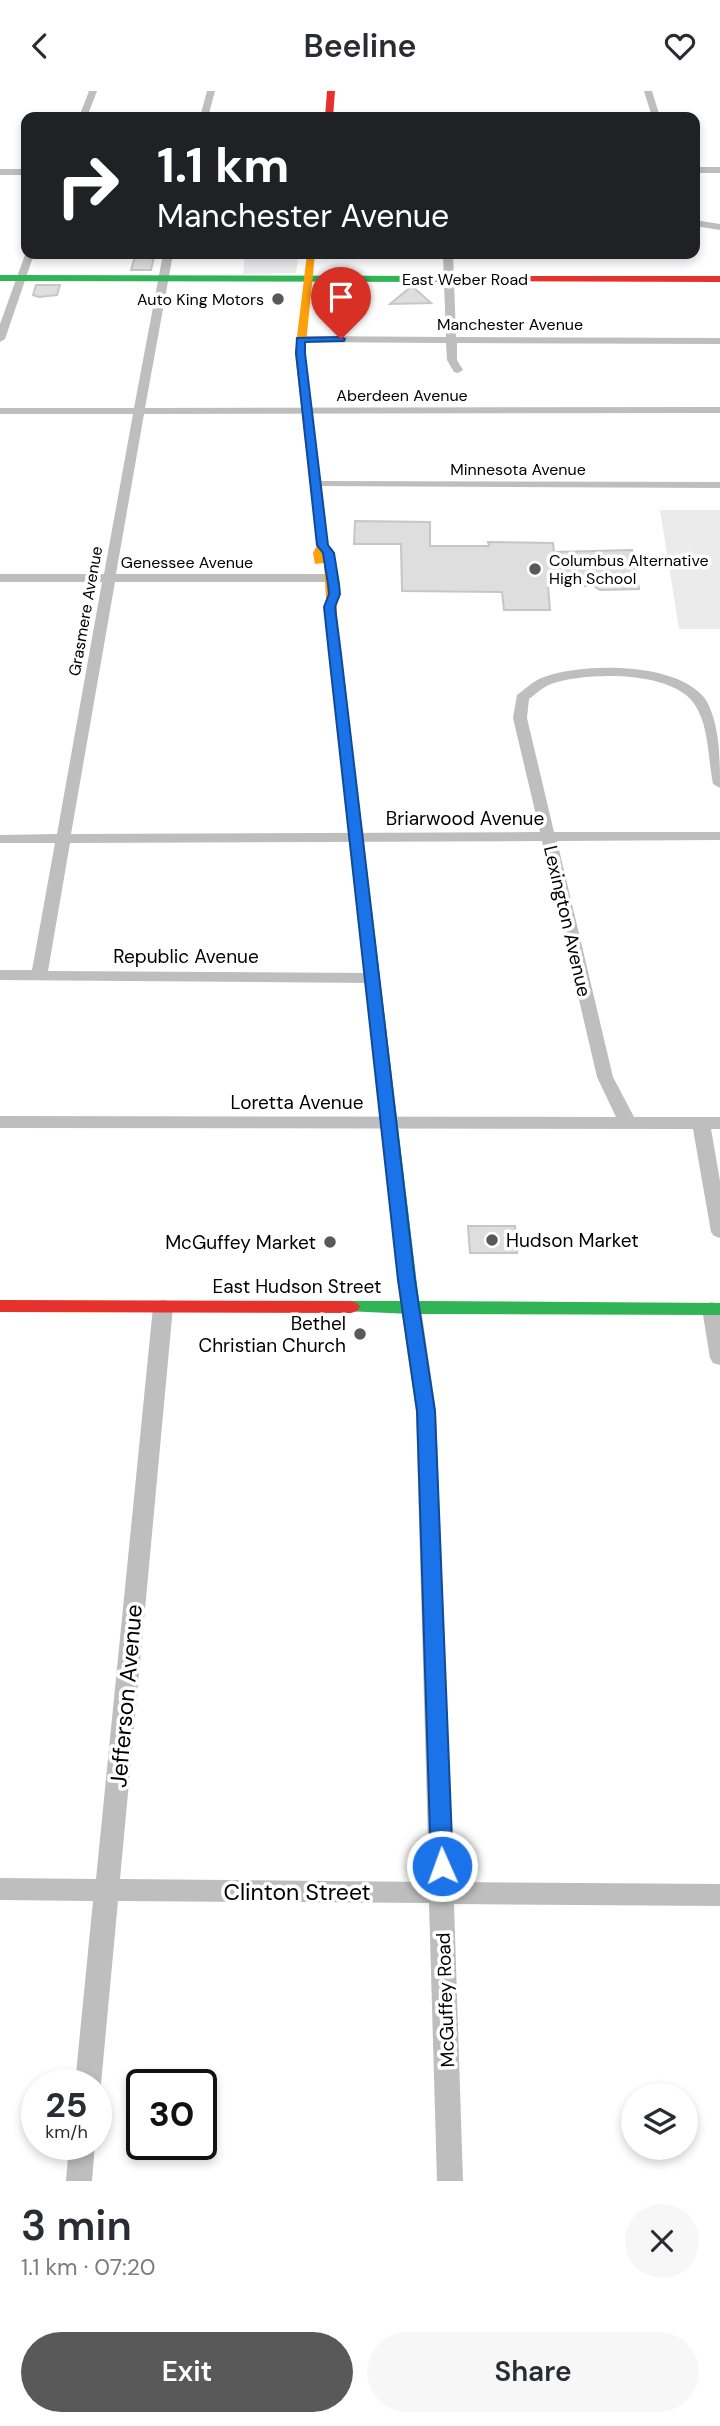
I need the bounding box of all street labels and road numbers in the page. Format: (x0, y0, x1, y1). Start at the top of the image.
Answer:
street label: East Weber Road (402, 269, 528, 290)
street label: Manchester Avenue (437, 314, 583, 335)
street label: Aberdeen Avenue (336, 385, 468, 406)
street label: Minnesota Avenue (450, 459, 586, 480)
street label: Grasmere Avenue (64, 545, 107, 678)
street label: Genessee Avenue (121, 552, 253, 573)
street label: Briarwood Avenue (386, 806, 544, 831)
street label: Lexington Avenue (538, 843, 597, 999)
street label: Republic Avenue (113, 944, 259, 969)
street label: Loretta Avenue (231, 1090, 363, 1115)
street label: East Hudson Street (212, 1274, 382, 1299)
street label: Jefferson Avenue (103, 1603, 149, 1789)
street label: Clinton Street (223, 1877, 371, 1907)
street label: McGuffey Road (431, 1932, 460, 2068)

